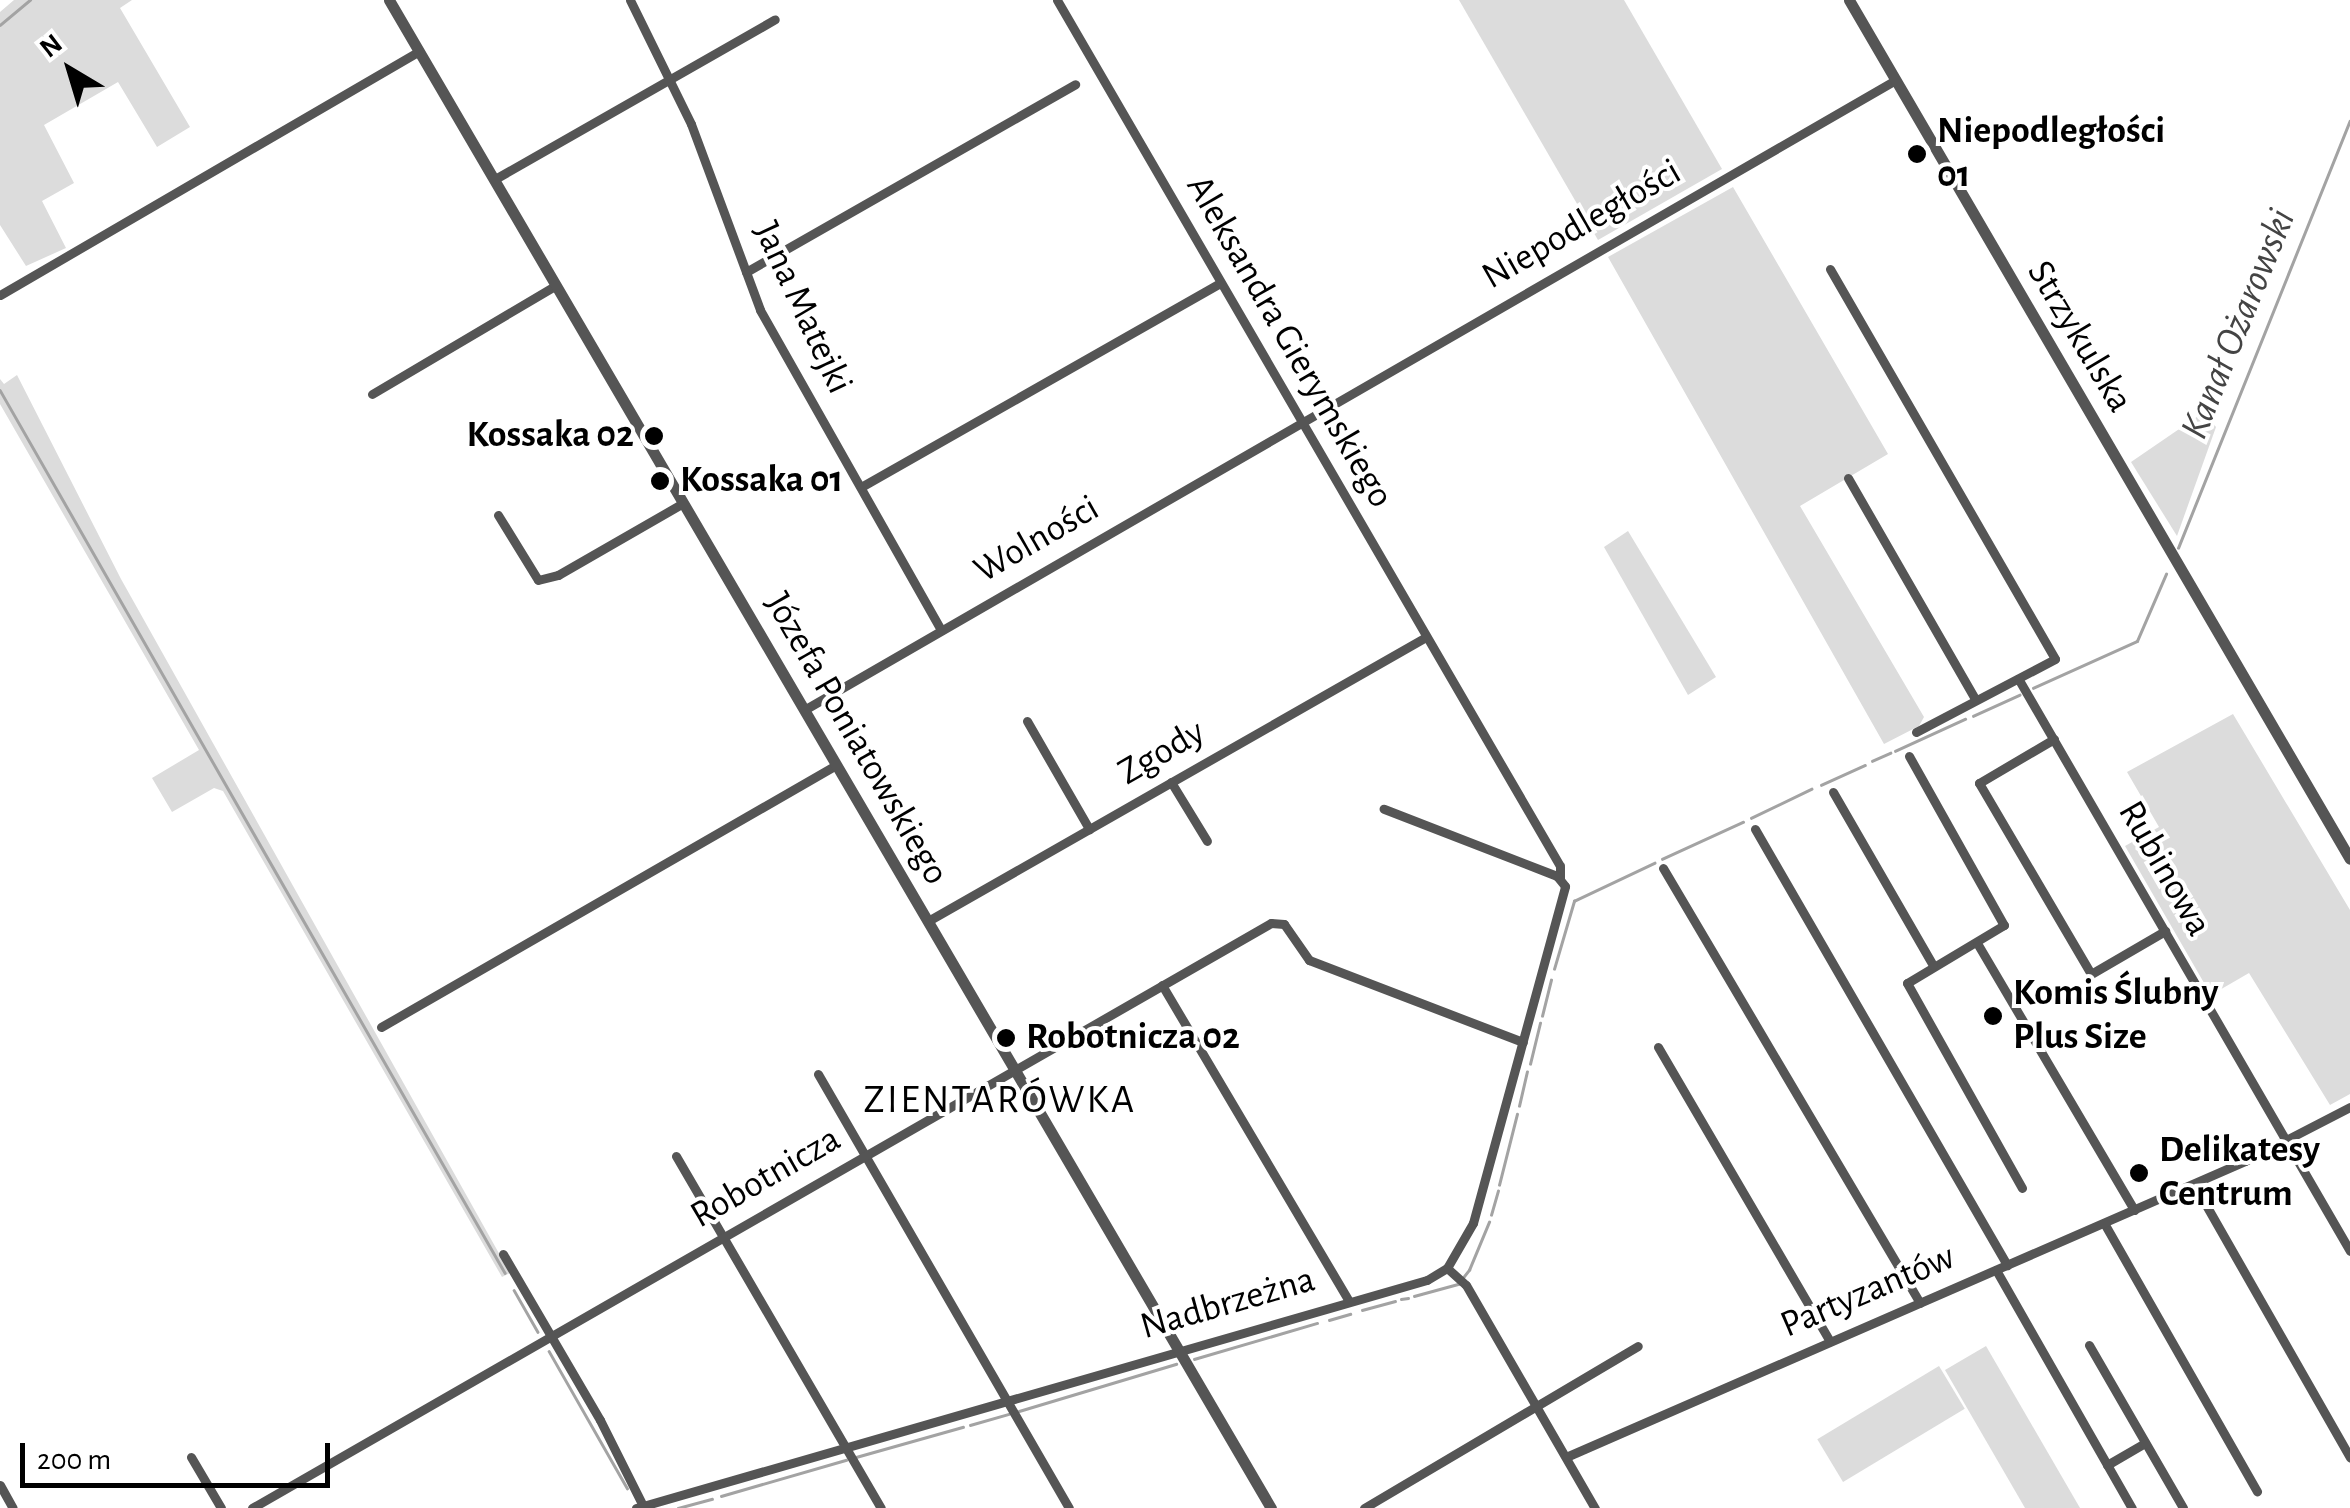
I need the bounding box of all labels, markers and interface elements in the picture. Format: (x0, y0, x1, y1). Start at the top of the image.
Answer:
north arrow (20, 20, 120, 120)
text: N (35, 29, 68, 63)
place label: Niepodległości 01 (1937, 109, 2165, 198)
marker: Niepodległości 01 (1906, 143, 1928, 165)
street label: Niepodległości (1475, 150, 1689, 300)
street label: Aleksandra Gierymskiego (1175, 168, 1403, 516)
water label: Kanał Ożarowski (2170, 202, 2306, 446)
street label: Jana Matejki (742, 215, 862, 401)
street label: Strzykulska (2016, 253, 2142, 421)
place label: Kossaka 02 (466, 413, 634, 459)
marker: Kossaka 02 (643, 425, 665, 447)
place label: Kossaka 01 (680, 458, 843, 504)
marker: Kossaka 01 (649, 470, 671, 492)
street label: Wolności (967, 486, 1107, 594)
street label: Józefa Poniatowskiego (754, 585, 958, 893)
street label: Zgody (1111, 710, 1213, 796)
street label: Rubinowa (2107, 793, 2221, 945)
place label: Komis Ślubny Plus Size (2013, 971, 2219, 1060)
marker: Komis Ślubny Plus Size (1982, 1005, 2004, 1027)
place label: Robotnicza 02 (1026, 1015, 1240, 1061)
marker: Robotnicza 02 (995, 1027, 1017, 1049)
district label: ZIENTARÓWKA (863, 1076, 1137, 1124)
street label: Robotnicza (683, 1117, 849, 1239)
place label: Delikatesy Centrum (2159, 1128, 2320, 1218)
marker: Delikatesy Centrum (2128, 1162, 2150, 1184)
street label: Partyzantów (1774, 1235, 1962, 1349)
street label: Nadbrzeżna (1136, 1257, 1320, 1351)
scale bar (25, 1423, 335, 1485)
text: 200 m (37, 1445, 111, 1475)

